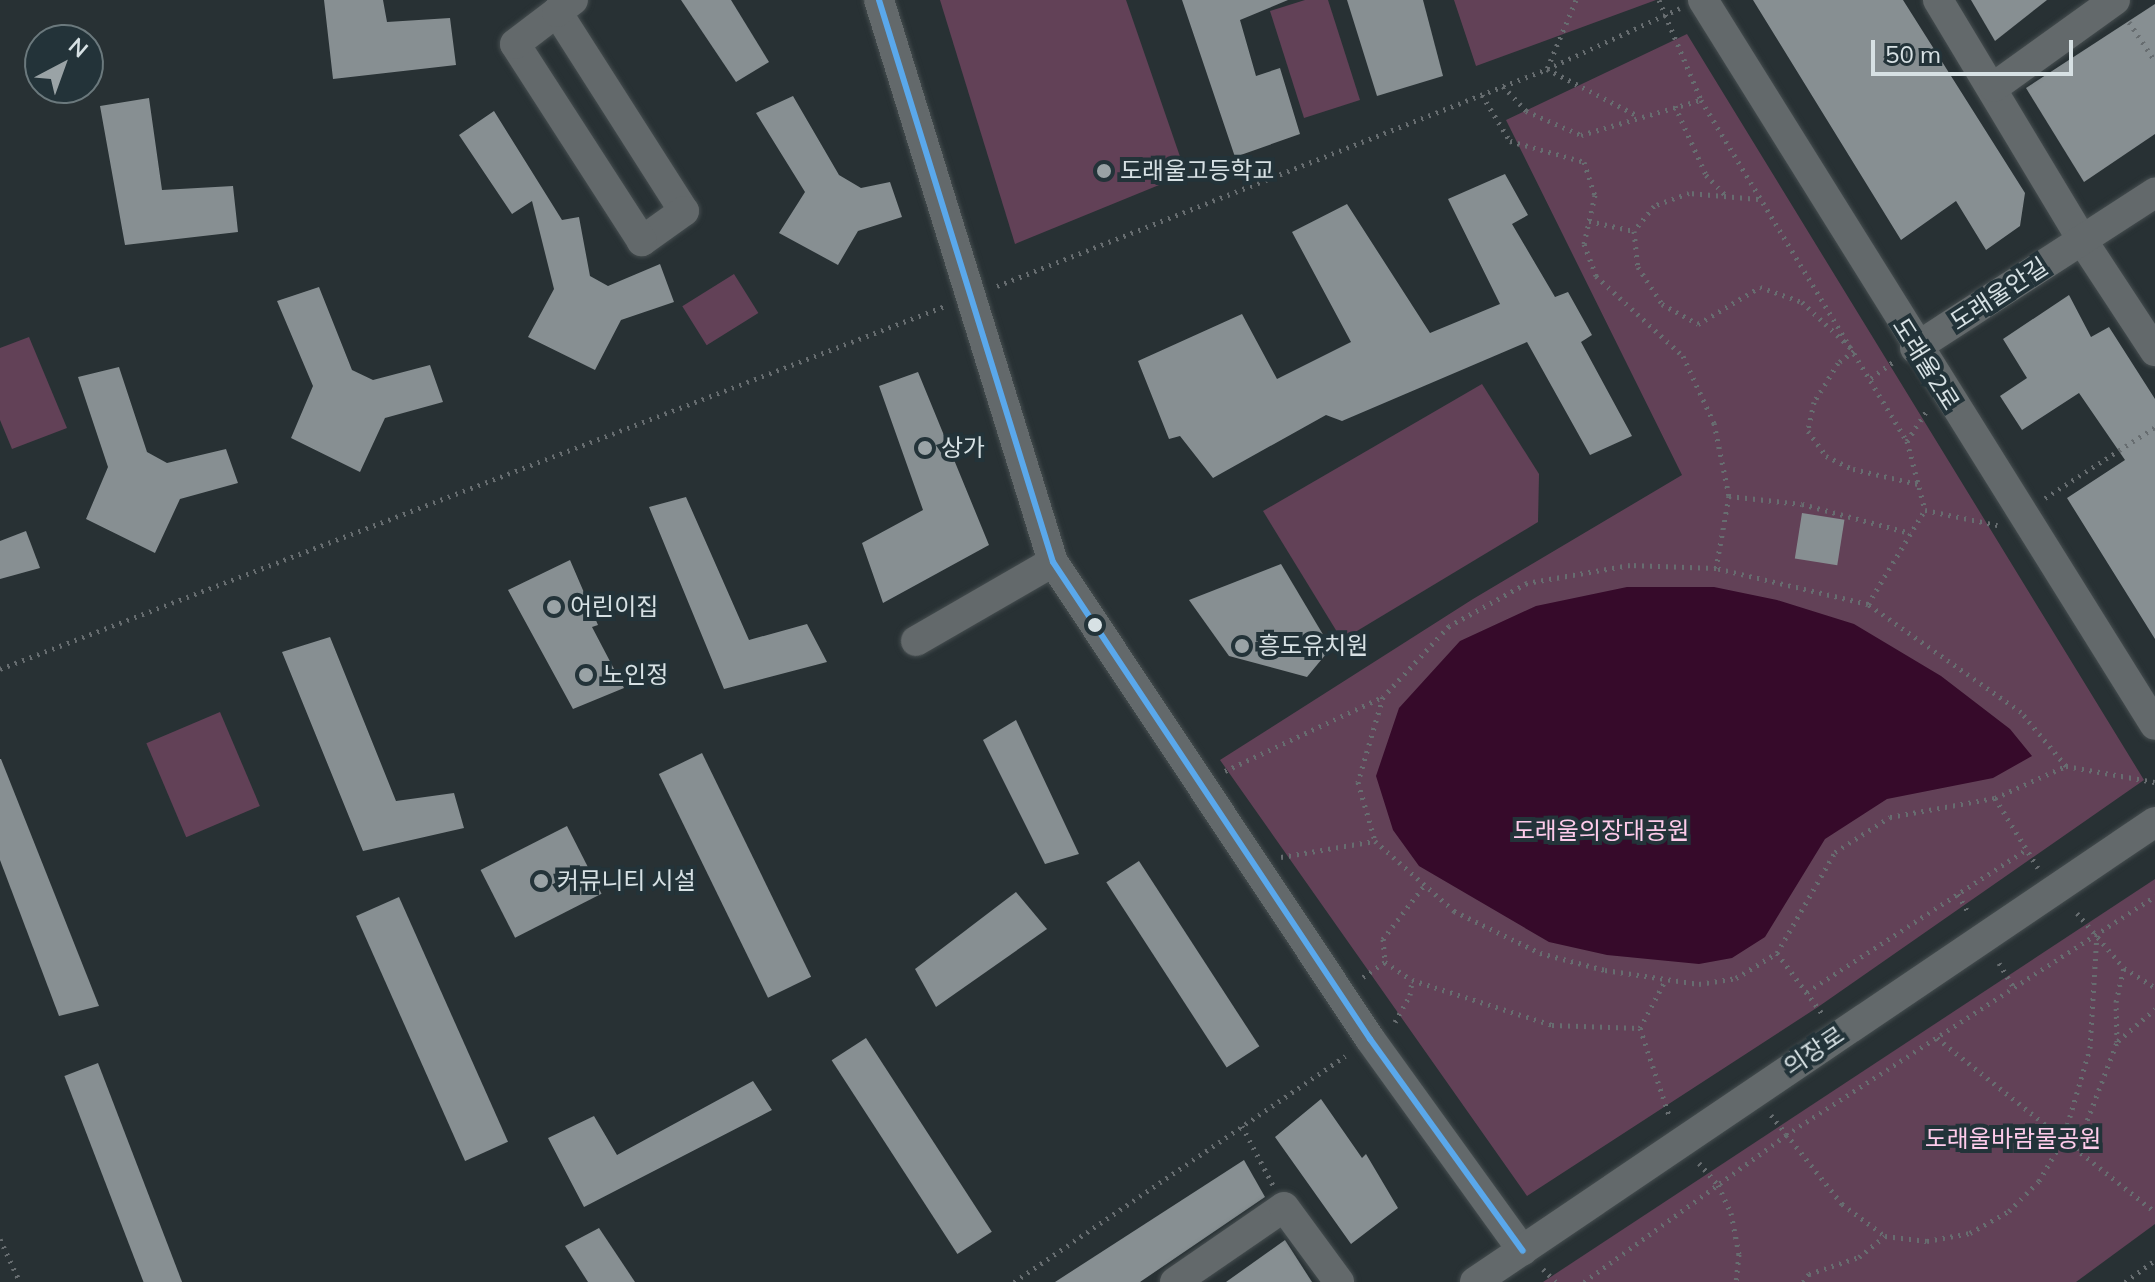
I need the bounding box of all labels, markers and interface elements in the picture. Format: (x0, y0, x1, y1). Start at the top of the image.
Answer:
north arrow (24, 24, 104, 104)
scale bar (1875, 24, 2077, 74)
text: N (63, 31, 94, 63)
text: 50 m (1885, 39, 1941, 69)
place label: 도래울고등학교 (1120, 157, 1275, 185)
marker: 도래울고등학교 (1095, 162, 1113, 180)
street label: 도래울안길 (1945, 252, 2053, 336)
street label: 도래울2로 (1887, 313, 1965, 415)
place label: 상가 (941, 434, 985, 462)
marker: 상가 (916, 439, 934, 457)
place label: 어린이집 (570, 593, 658, 621)
marker: 어린이집 (545, 598, 563, 616)
unlabelled marker (1087, 617, 1103, 633)
place label: 흥도유치원 (1258, 632, 1368, 660)
marker: 흥도유치원 (1233, 637, 1251, 655)
place label: 노인정 (602, 661, 668, 689)
marker: 노인정 (577, 666, 595, 684)
park label: 도래울의장대공원 (1513, 817, 1689, 845)
place label: 커뮤니티 시설 (557, 867, 696, 895)
marker: 커뮤니티 시설 (532, 872, 550, 890)
street label: 의장로 (1778, 1021, 1850, 1081)
park label: 도래울바람물공원 (1925, 1125, 2101, 1153)

